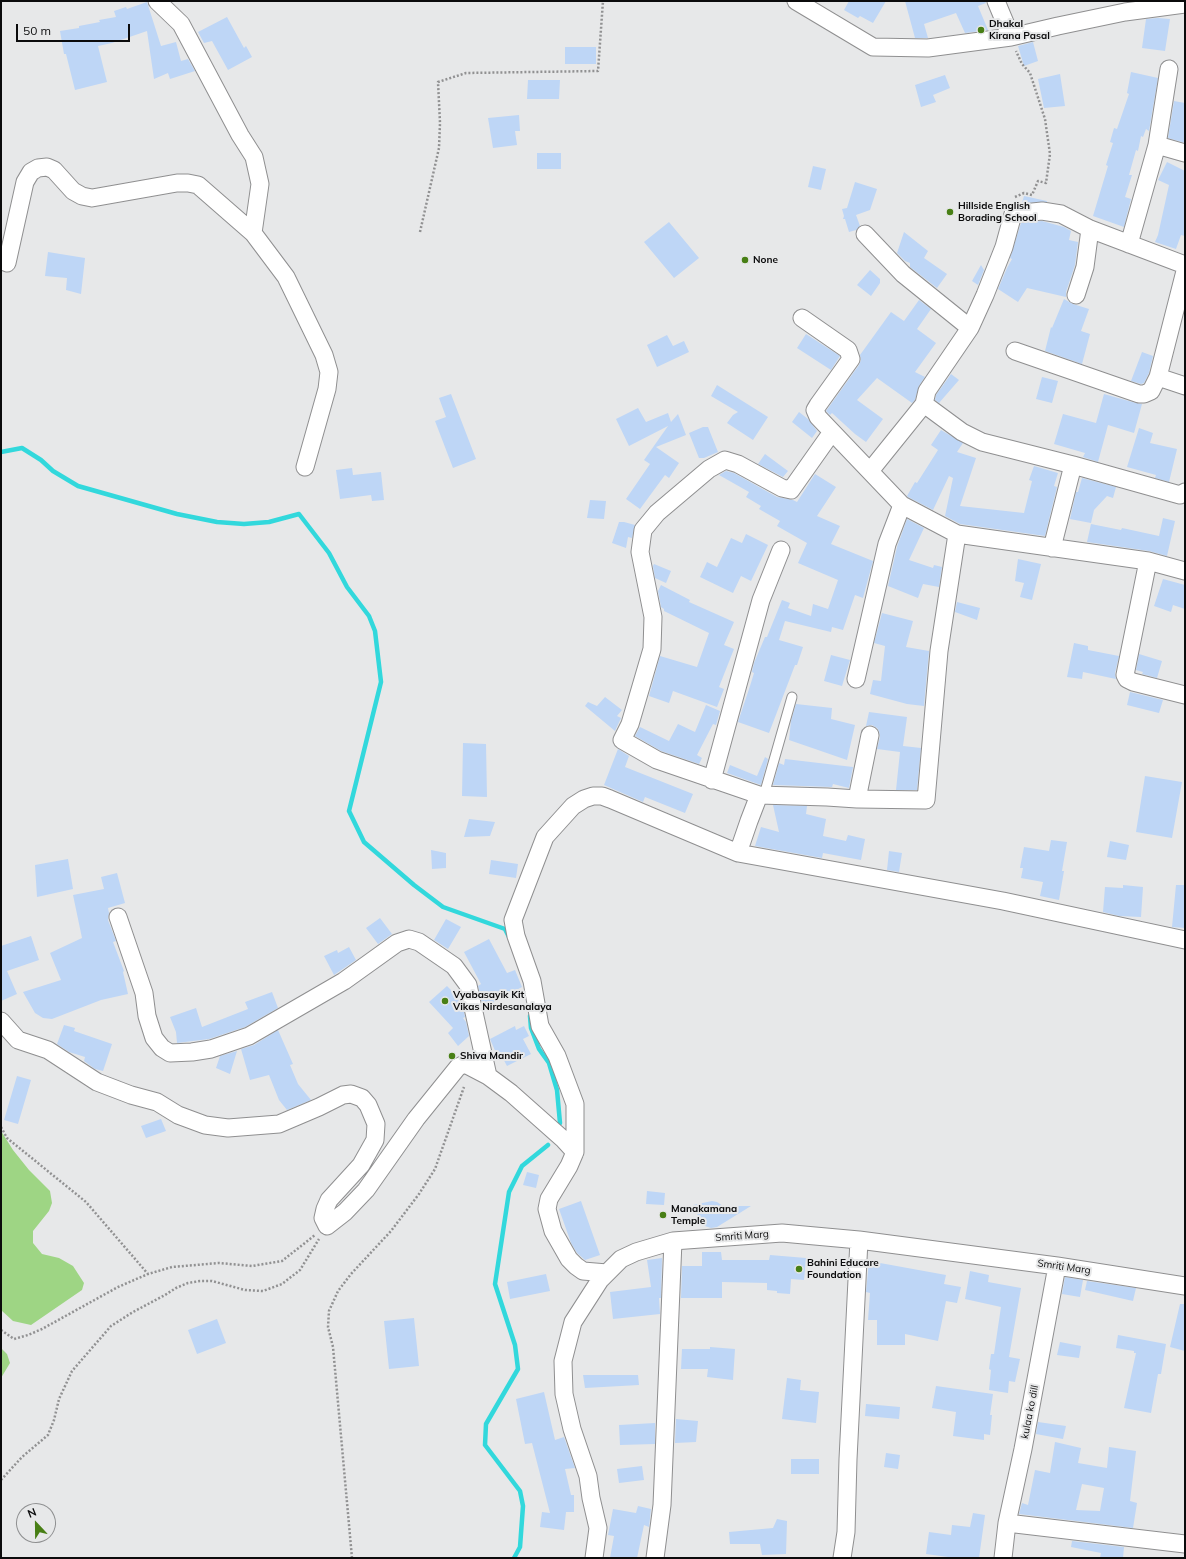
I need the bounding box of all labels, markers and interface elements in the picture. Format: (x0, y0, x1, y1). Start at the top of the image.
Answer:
scale bar (18, 16, 132, 42)
place label: Dhakal Kirana Pasal (989, 18, 1050, 42)
text: 50 m (23, 23, 51, 38)
marker: Dhakal Kirana Pasal (976, 25, 986, 35)
place label: Hillside English Borading School (958, 200, 1037, 224)
marker: Hillside English Borading School (945, 207, 955, 217)
place label: None (753, 254, 778, 266)
marker: None (740, 255, 750, 265)
place label: Vyabasayik Kit Vikas Nirdesanalaya (453, 989, 552, 1012)
marker: Vyabasayik Kit Vikas Nirdesanalaya (440, 996, 450, 1006)
place label: Shiva Mandir (460, 1050, 523, 1062)
marker: Shiva Mandir (447, 1051, 457, 1061)
place label: Manakamana Temple (671, 1203, 737, 1226)
marker: Manakamana Temple (658, 1210, 668, 1220)
street label: Smriti Marg (715, 1228, 769, 1244)
place label: Bahini Educare Foundation (807, 1257, 879, 1280)
street label: Smriti Marg (1037, 1257, 1091, 1277)
marker: Bahini Educare Foundation (794, 1264, 804, 1274)
street label: kulaa ko dill (1019, 1384, 1041, 1440)
north arrow (16, 1503, 56, 1543)
text: N (25, 1505, 38, 1521)

